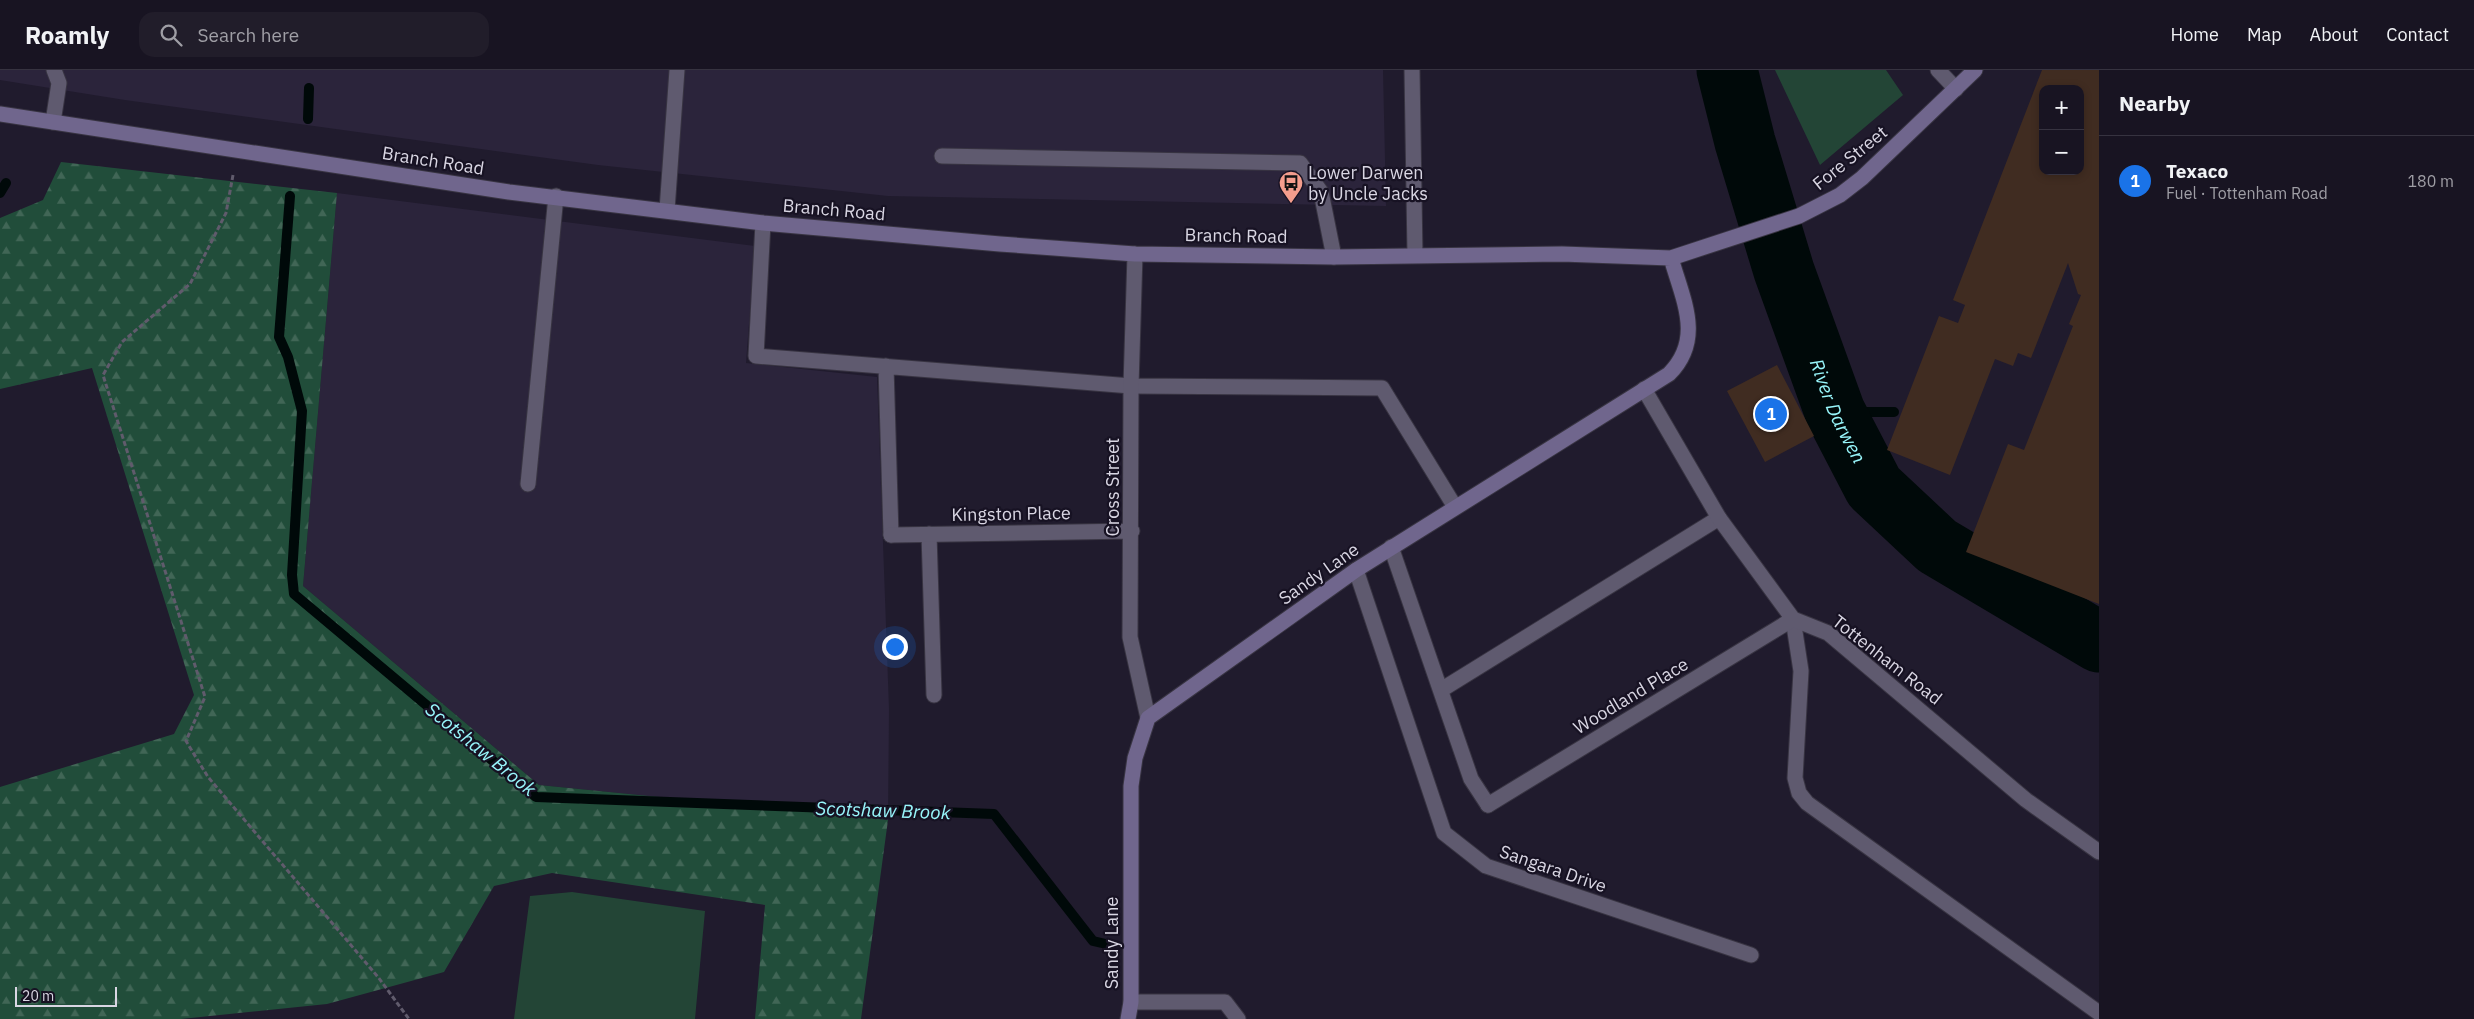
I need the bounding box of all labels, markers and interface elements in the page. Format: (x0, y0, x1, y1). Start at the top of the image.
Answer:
search box (139, 12, 489, 57)
text: Roamly (25, 19, 109, 51)
icon: search (157, 21, 185, 49)
text: Search here (197, 23, 299, 47)
text: Home (2171, 23, 2219, 46)
text: Map (2247, 23, 2282, 46)
text: About (2310, 23, 2358, 46)
text: Contact (2386, 23, 2449, 46)
map controls (2039, 85, 2084, 175)
button: + (2039, 85, 2084, 130)
text: Nearby (2119, 89, 2190, 117)
street label: Fore Street (1808, 120, 1892, 195)
button: − (2039, 130, 2084, 175)
street label: Branch Road (380, 141, 486, 180)
text: Texaco (2166, 159, 2228, 183)
place label: Lower Darwen by Uncle Jacks (1308, 161, 1428, 205)
bus stop icon: Lower Darwen by Uncle Jacks (1278, 170, 1304, 204)
text: 1 (2130, 171, 2140, 191)
text: 180 m (2407, 171, 2454, 191)
text: Fuel · Tottenham Road (2166, 183, 2328, 203)
street label: Branch Road (782, 194, 886, 225)
street label: Branch Road (1184, 223, 1288, 248)
water label: River Darwen (1805, 355, 1871, 467)
pin: 1 (1755, 395, 1787, 433)
street label: Cross Street (1101, 438, 1124, 536)
street label: Kingston Place (951, 501, 1071, 526)
street label: Sandy Lane (1274, 538, 1363, 610)
street label: Tottenham Road (1828, 610, 1947, 710)
your location (882, 634, 908, 660)
street label: Woodland Place (1569, 652, 1692, 739)
water label: Scotshaw Brook (421, 697, 542, 802)
water label: Scotshaw Brook (815, 796, 952, 824)
street label: Sangara Drive (1497, 839, 1610, 898)
street label: Sandy Lane (1100, 897, 1123, 989)
scale bar (15, 984, 118, 1007)
text: 20 m (22, 987, 54, 1005)

